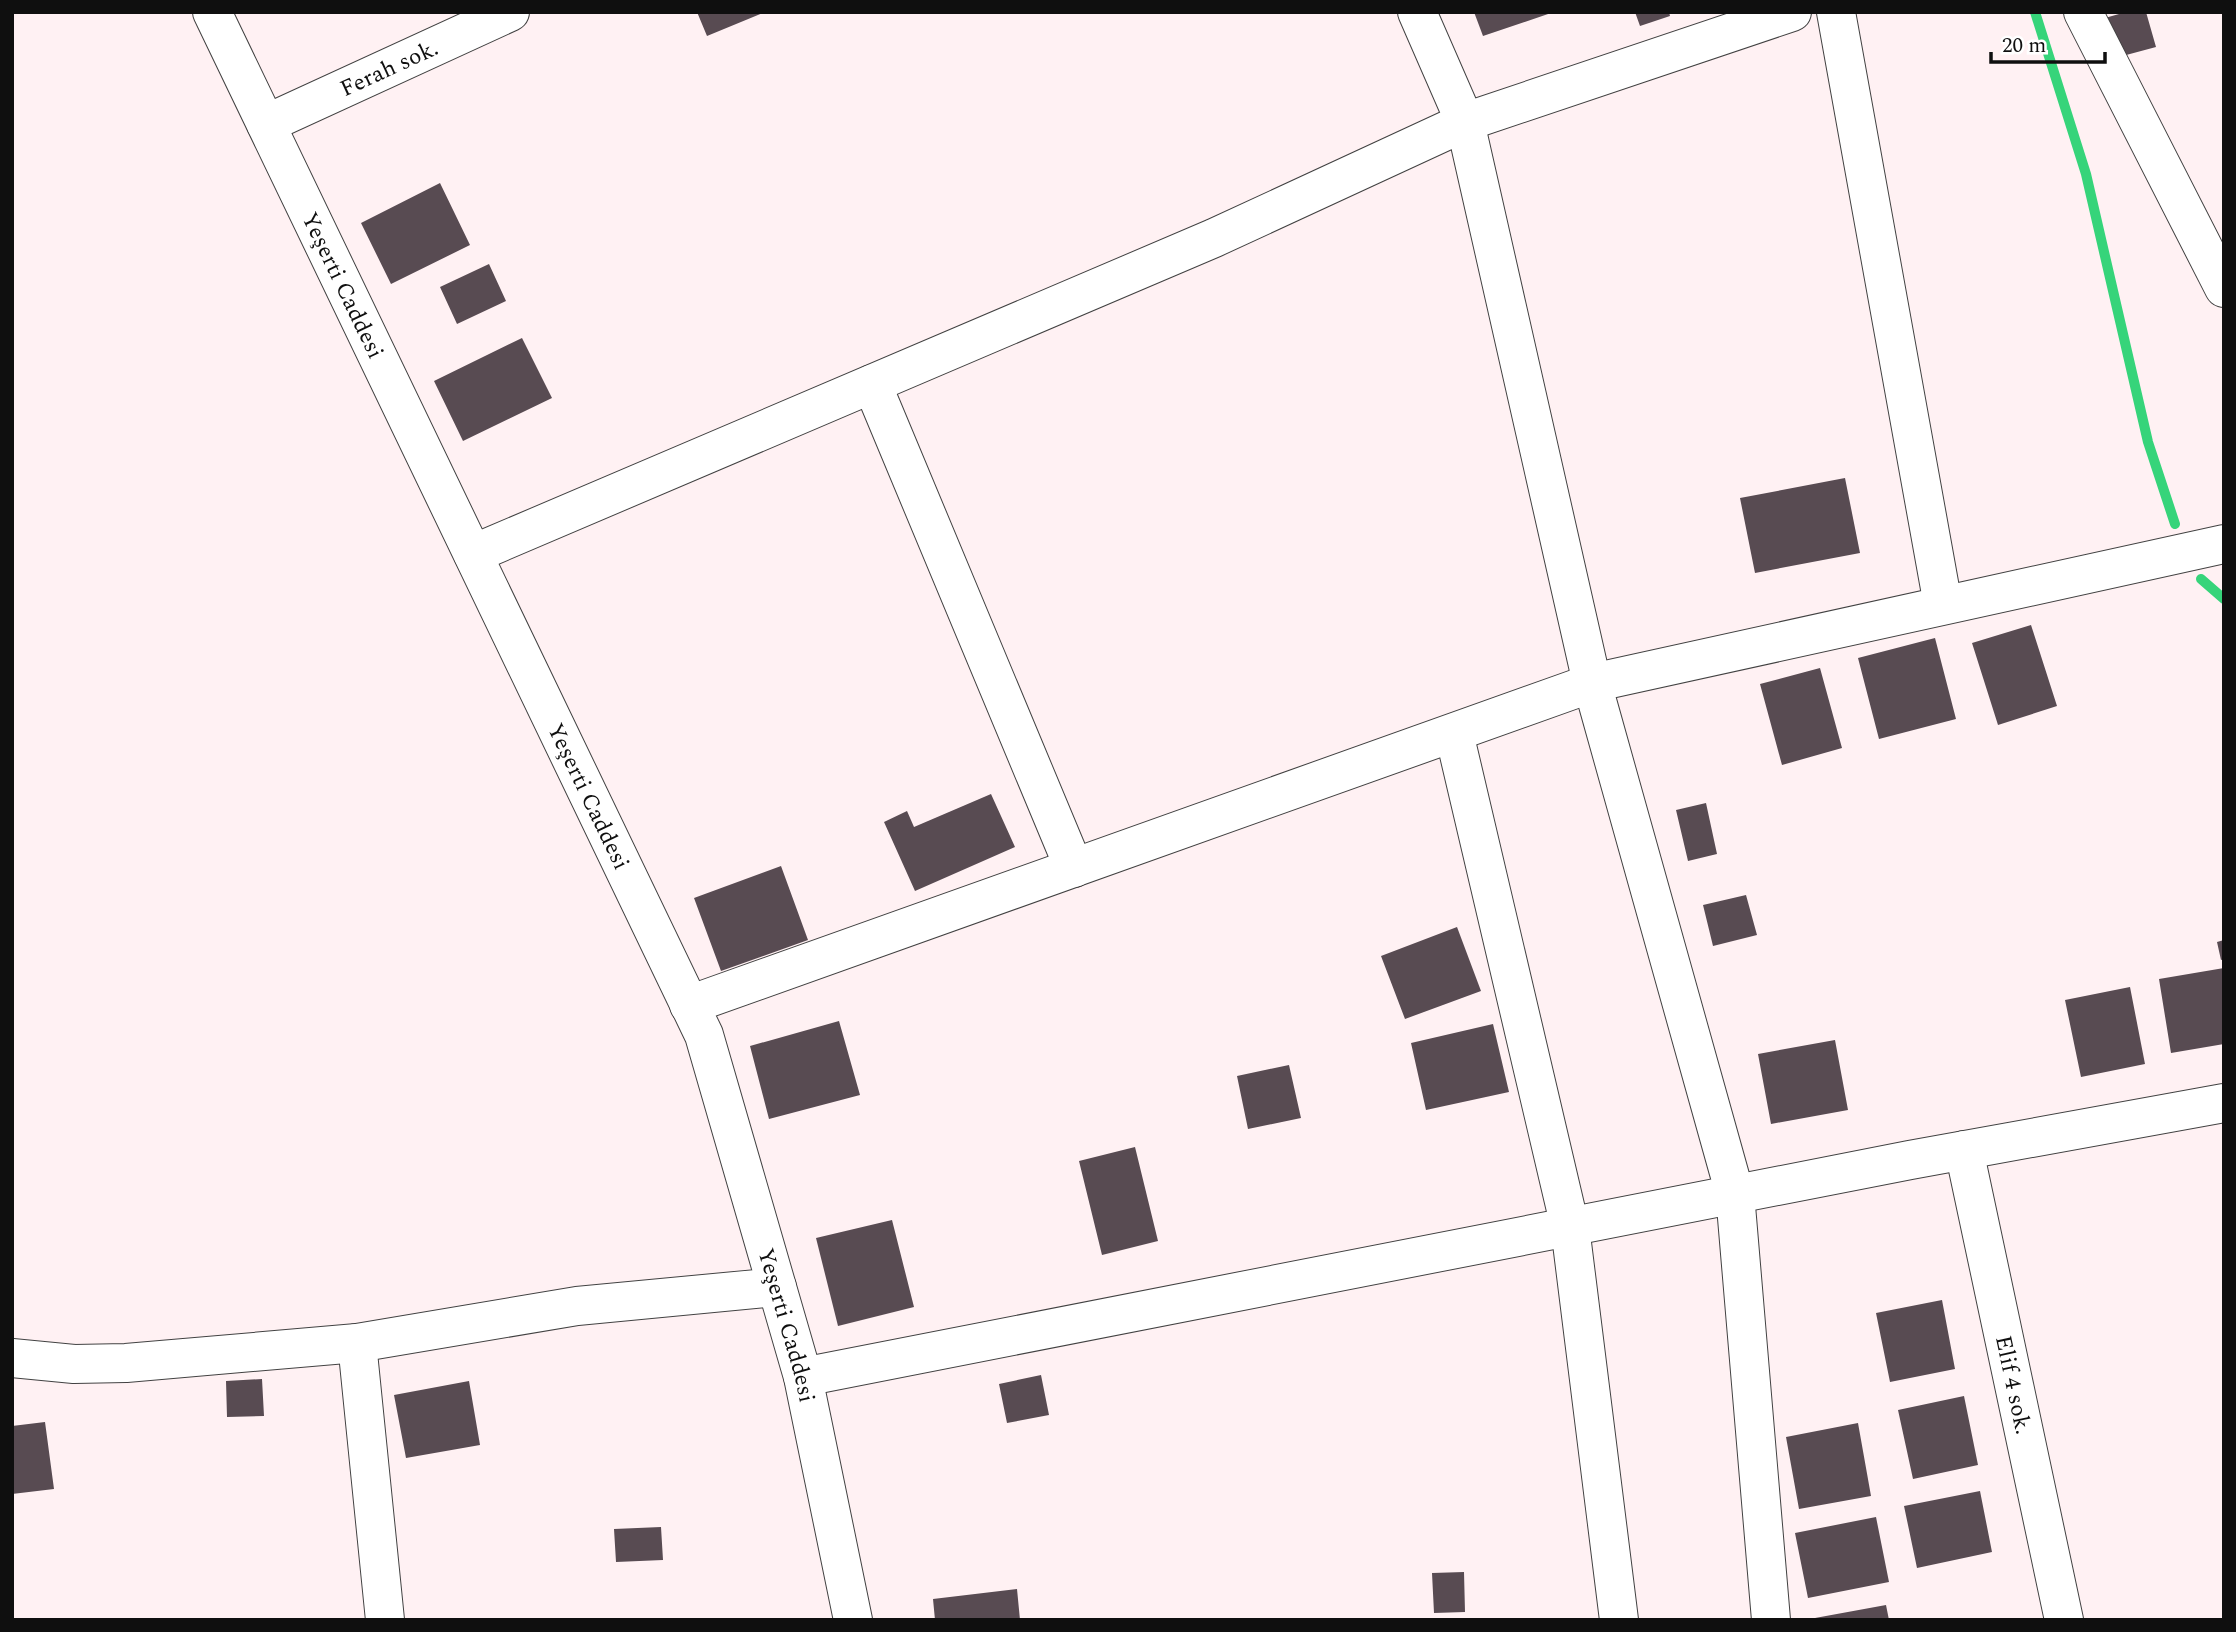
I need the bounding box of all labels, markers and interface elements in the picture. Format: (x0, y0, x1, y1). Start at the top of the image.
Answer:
scale bar (1991, 21, 2105, 65)
text: 20 m (2002, 30, 2046, 62)
street label: Ferah sok. (334, 31, 444, 107)
street label: Yeşerti Caddesi (292, 206, 392, 365)
street label: Yeşerti Caddesi (537, 717, 638, 876)
street label: Yeşerti Caddesi (748, 1244, 824, 1406)
street label: Elif 4 sok. (1985, 1332, 2040, 1438)

